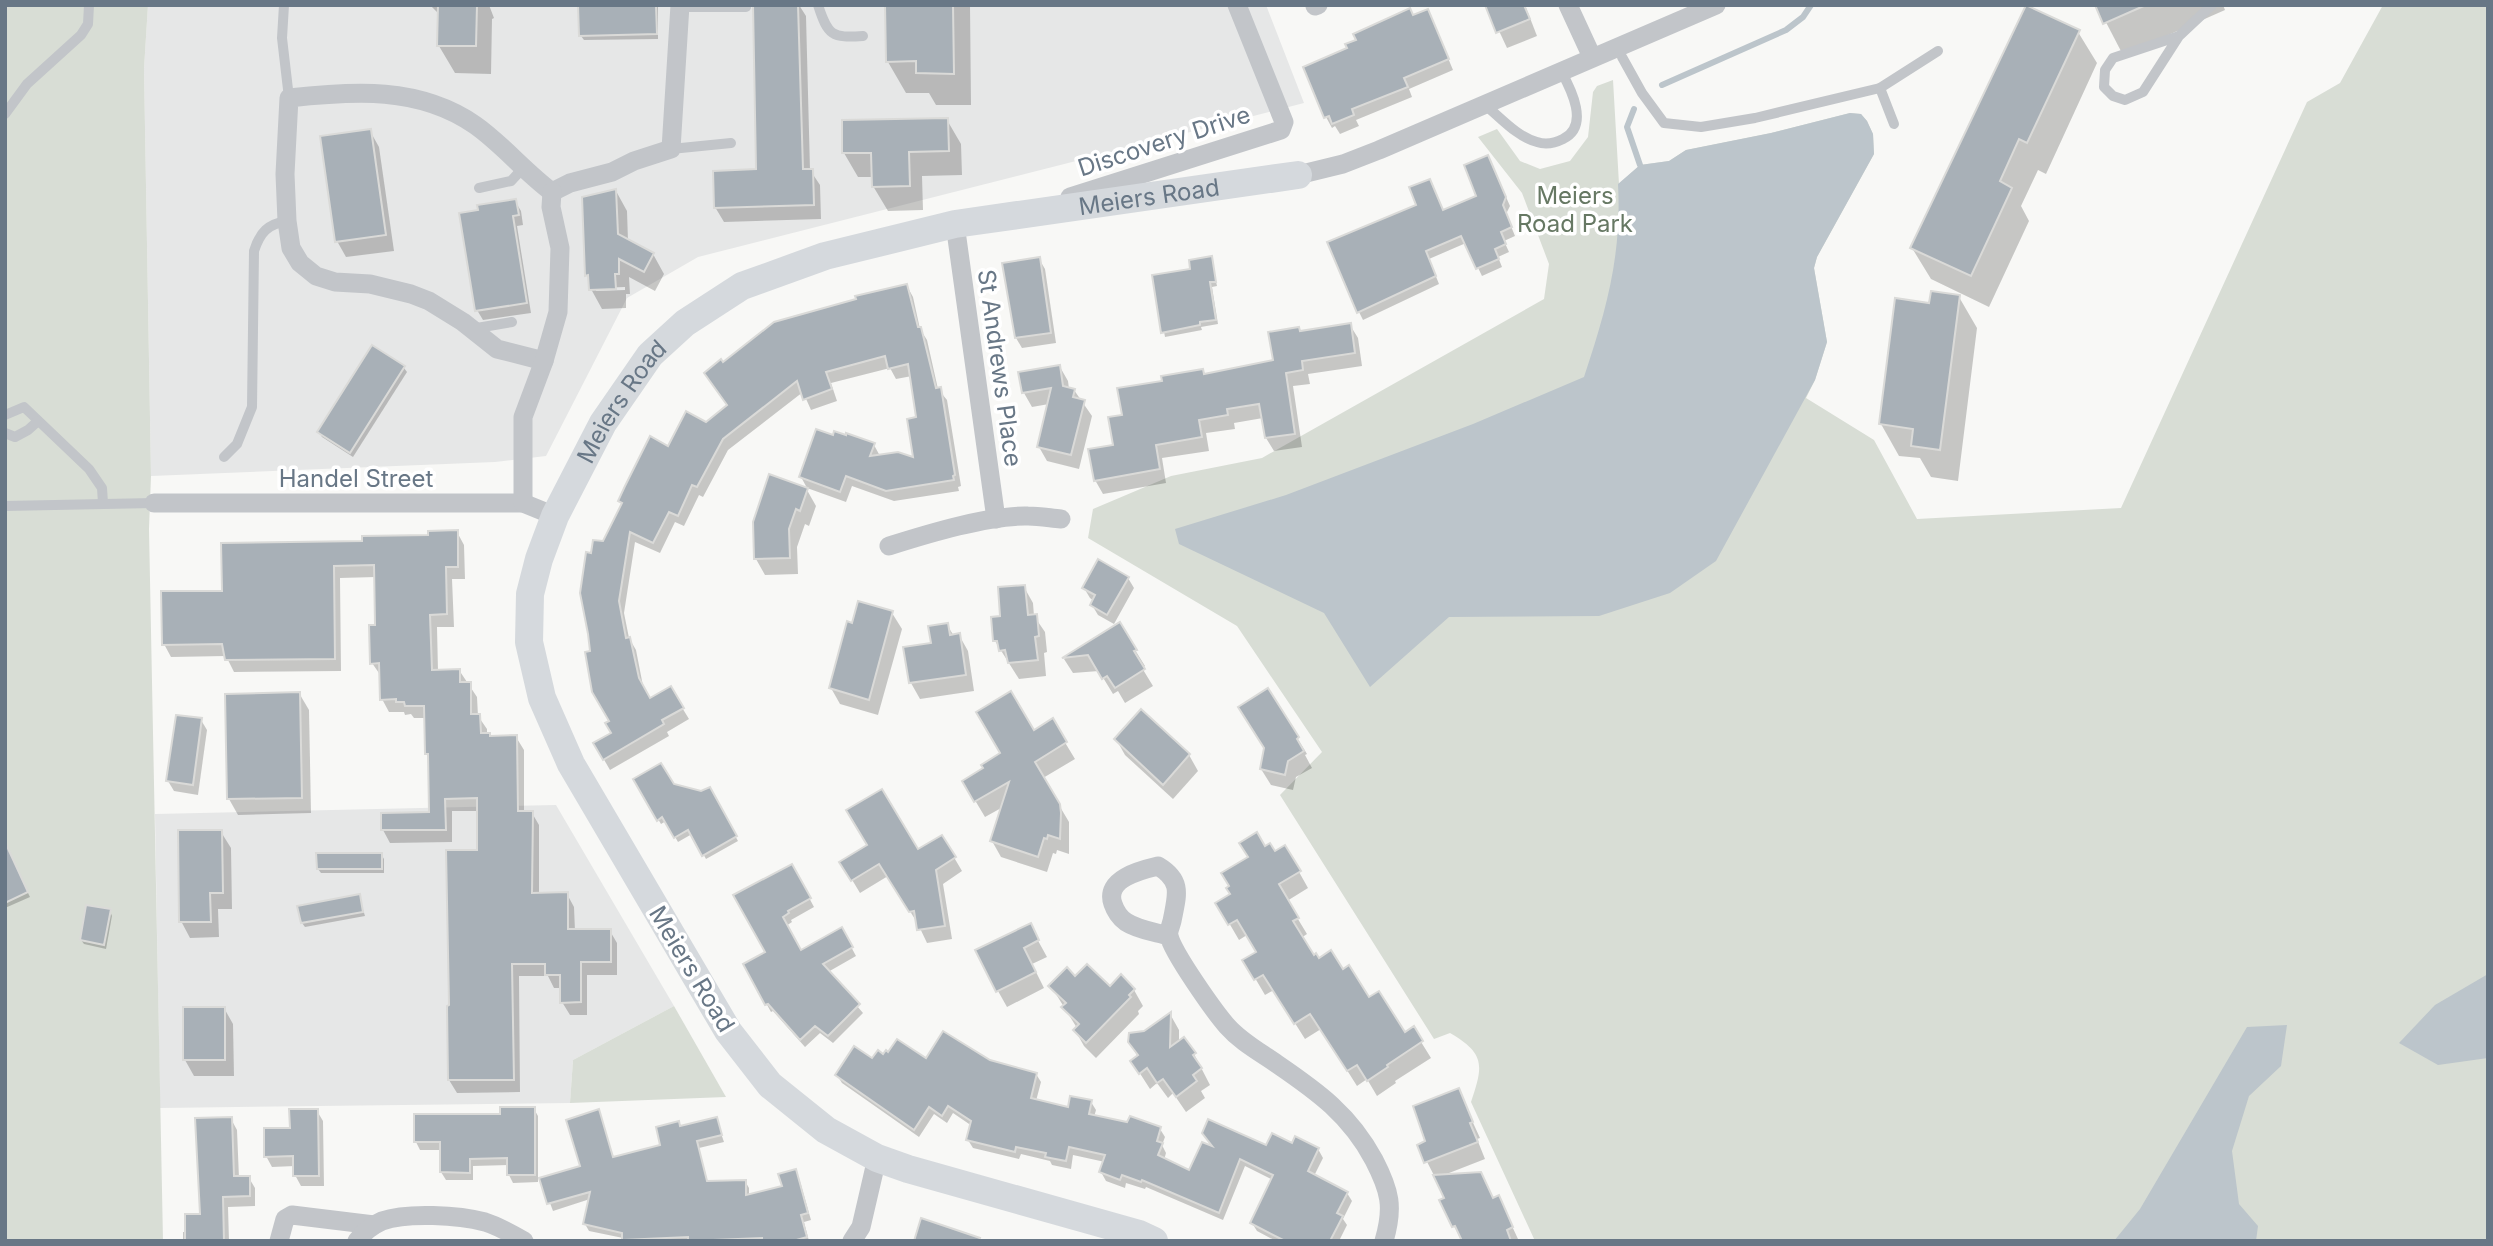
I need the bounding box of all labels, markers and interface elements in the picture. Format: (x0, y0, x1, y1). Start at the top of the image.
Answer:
street label: Discovery Drive (1074, 99, 1254, 183)
street label: Meiers Road (1077, 172, 1221, 221)
park label: Meiers Road Park (1517, 181, 1633, 238)
street label: St Andrews Place (972, 267, 1028, 469)
street label: Meiers Road (570, 333, 672, 468)
street label: Handel Street (279, 464, 433, 493)
street label: Meiers Road (643, 901, 741, 1037)

